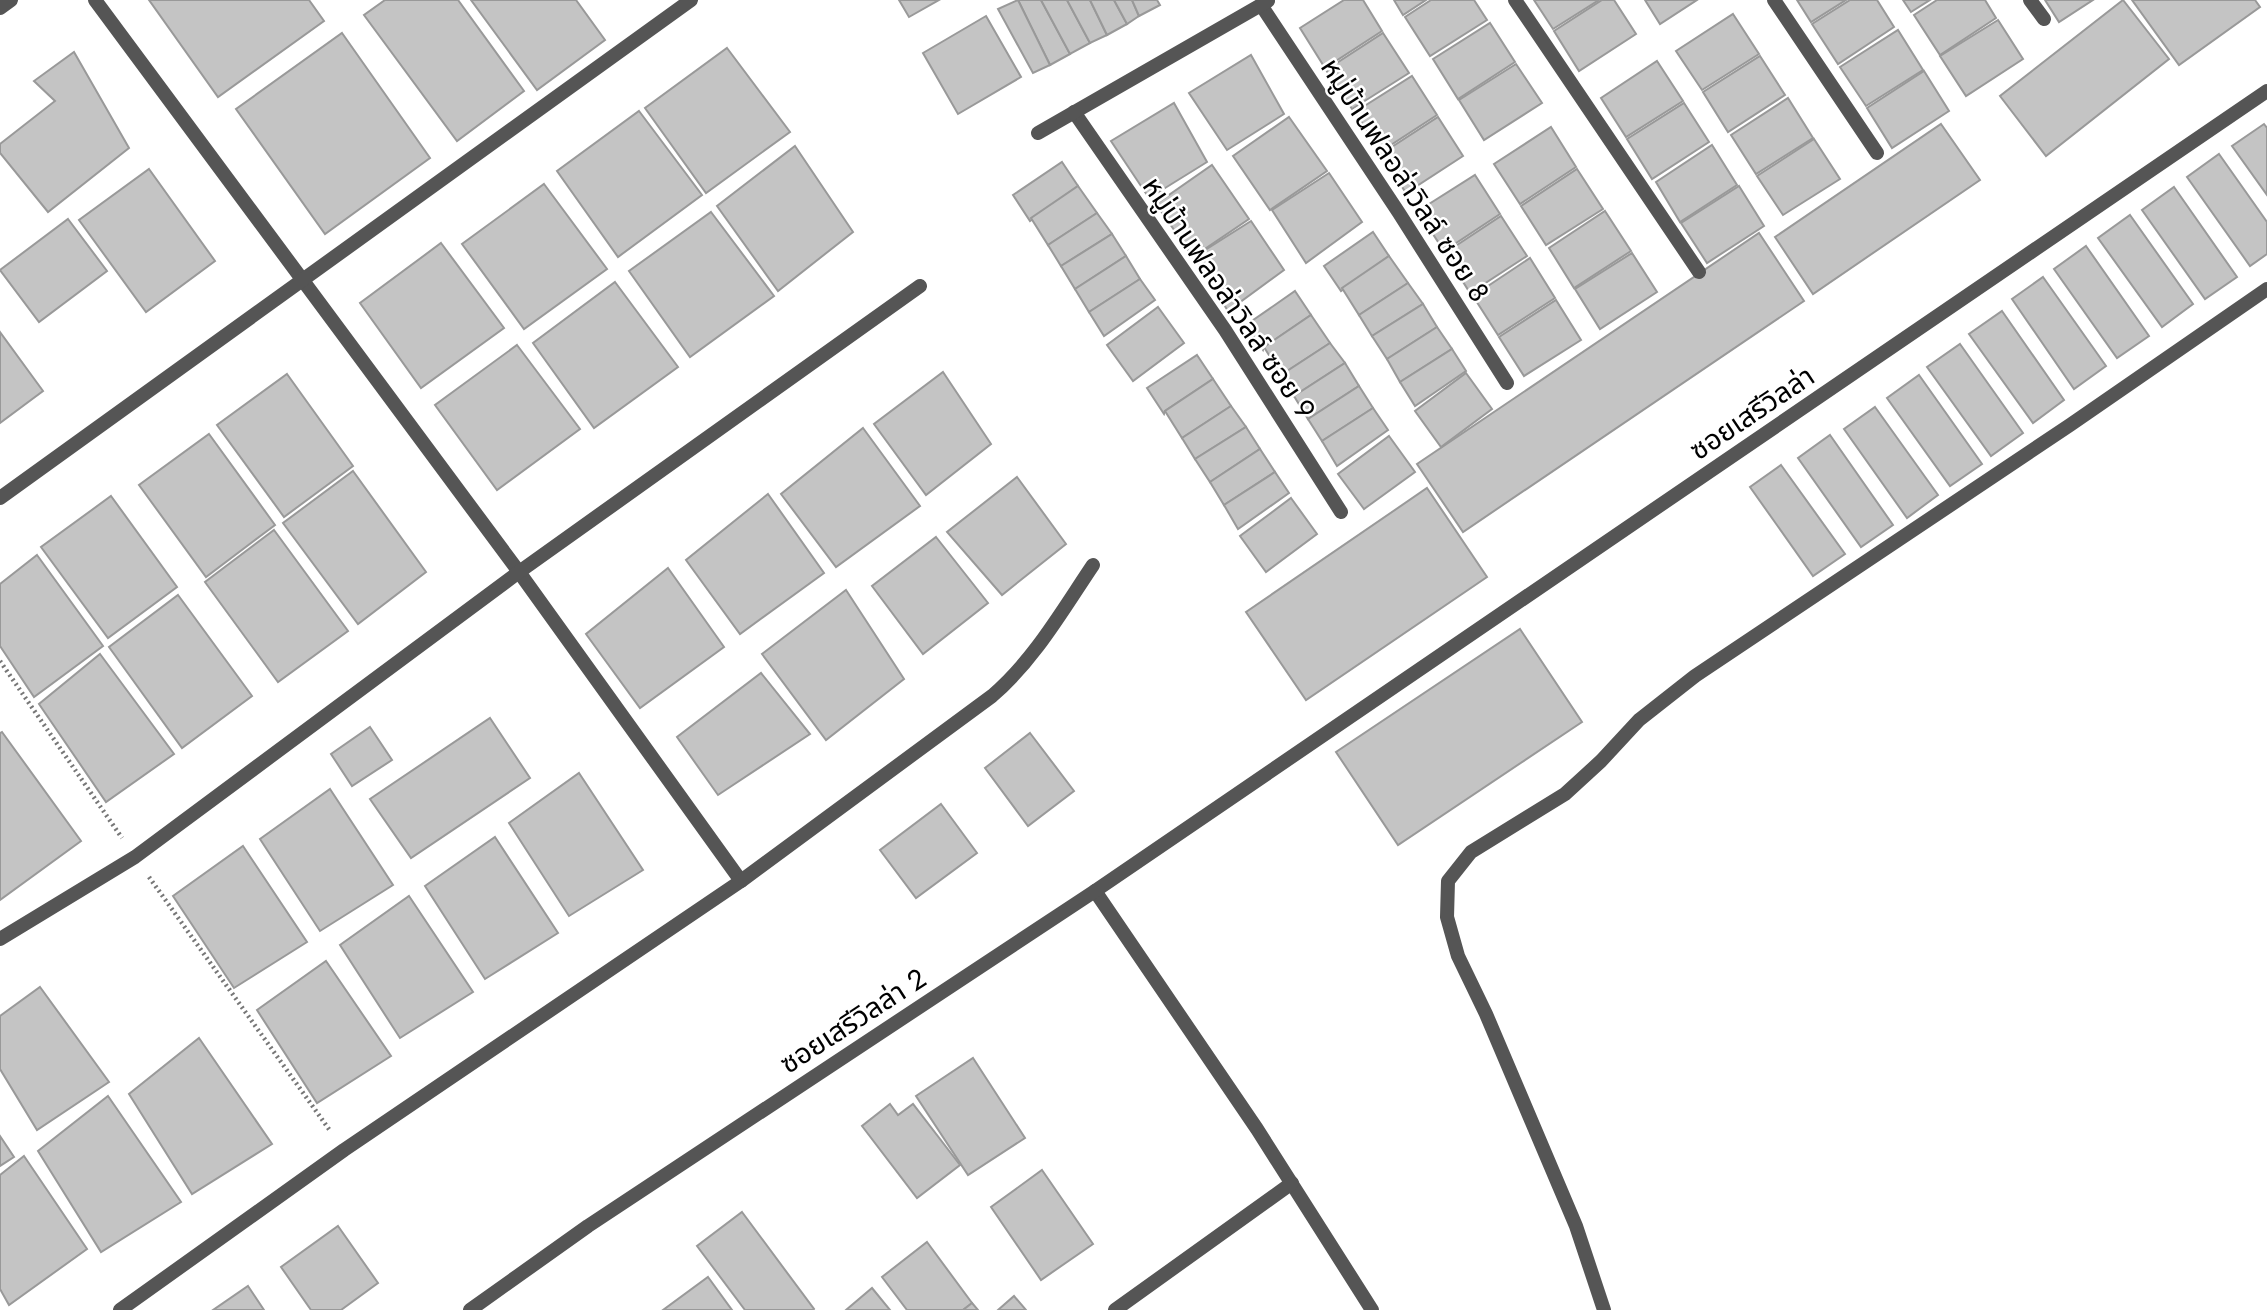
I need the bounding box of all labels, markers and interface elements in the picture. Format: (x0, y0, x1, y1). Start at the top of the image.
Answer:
street label: หมู่บ้านฟลอล่าวิลล์ ซอย 8 (1311, 50, 1499, 310)
street label: หมู่บ้านฟลอล่าวิลล์ ซอย 9 (1132, 169, 1326, 427)
street label: ซอยเสรีวิลล่า (1681, 356, 1823, 470)
street label: ซอยเสรีวิลล่า 2 (772, 958, 934, 1084)

